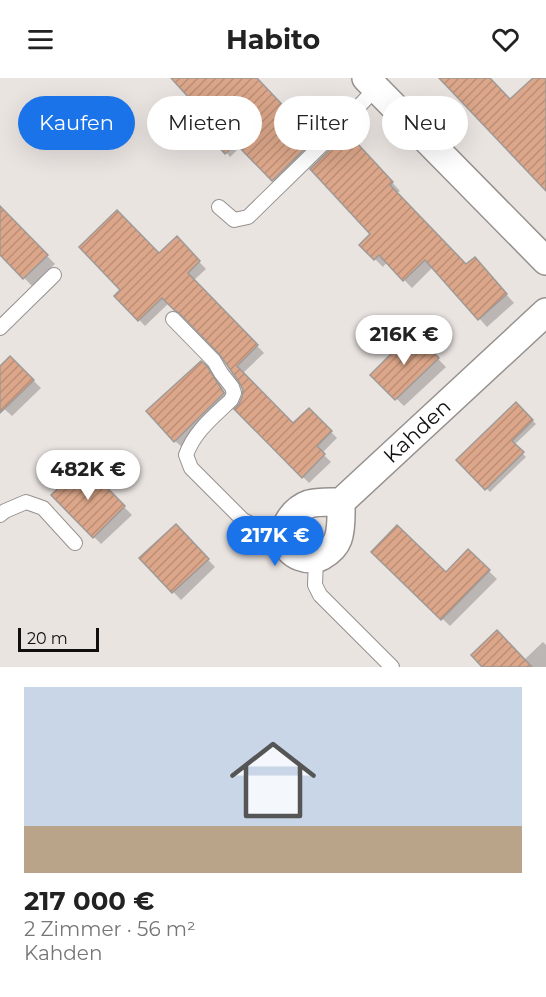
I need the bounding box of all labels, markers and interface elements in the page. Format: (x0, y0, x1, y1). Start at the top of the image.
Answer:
icon: menu (24, 23, 57, 56)
text: Habito (226, 23, 320, 56)
icon: heart (489, 23, 522, 56)
chip: Kaufen (18, 96, 135, 150)
chip: Mieten (147, 96, 262, 150)
chip: Filter (274, 96, 370, 150)
chip: Neu (382, 96, 468, 150)
pin: 216K € (355, 315, 453, 366)
text: 216K € (369, 322, 439, 346)
street label: Kahden (378, 394, 456, 468)
pin: 482K € (39, 450, 137, 501)
text: 482K € (50, 457, 126, 481)
pin: 217K € (226, 516, 324, 567)
text: 217K € (241, 523, 309, 547)
scale bar (18, 625, 99, 652)
text: 20 m (27, 629, 68, 648)
icon: home (219, 726, 327, 834)
text: 217 000 € (24, 885, 154, 917)
text: 2 Zimmer · 56 m² (24, 917, 196, 941)
text: Kahden (24, 941, 102, 965)

